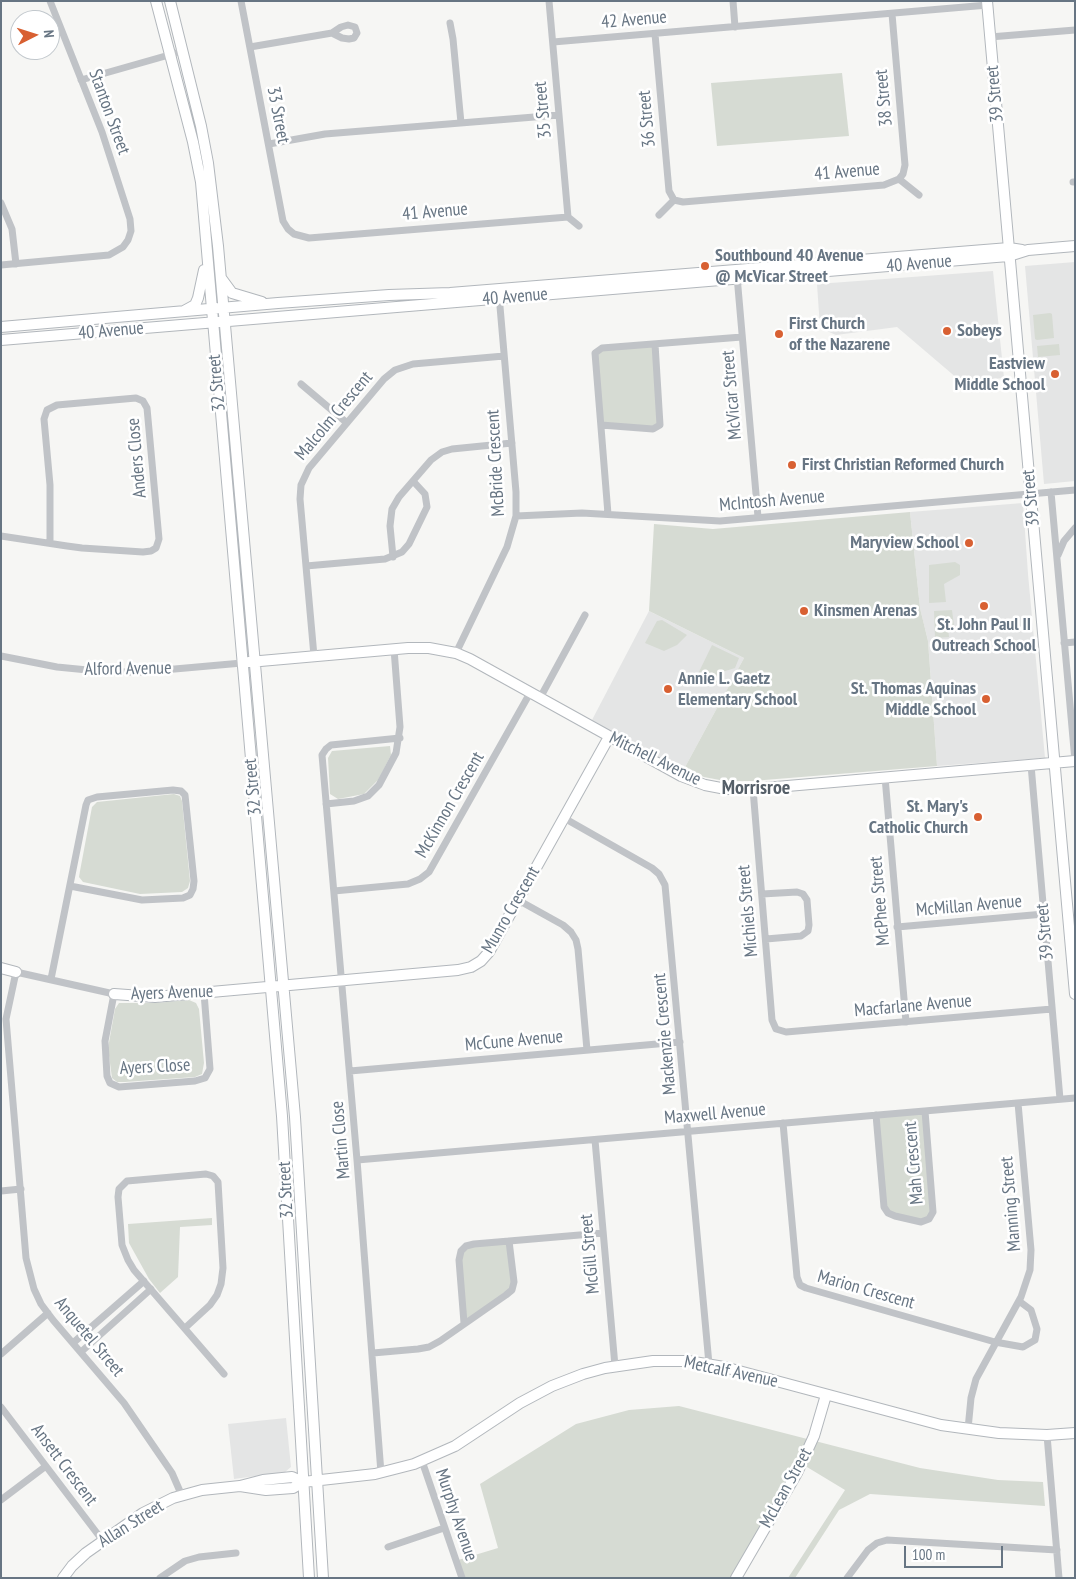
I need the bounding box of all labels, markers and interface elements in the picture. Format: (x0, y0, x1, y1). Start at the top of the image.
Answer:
street label: 42 Avenue (600, 6, 668, 34)
north arrow (10, 10, 60, 60)
text: N (40, 29, 58, 38)
street label: 39 Street (982, 65, 1008, 123)
street label: Stanton Street (84, 66, 134, 158)
street label: 38 Street (871, 69, 897, 127)
street label: 35 Street (530, 81, 556, 139)
street label: 33 Street (262, 85, 294, 145)
street label: 36 Street (634, 90, 660, 148)
street label: 41 Avenue (813, 158, 881, 186)
street label: 41 Avenue (401, 198, 469, 226)
place label: Southbound 40 Avenue @ McVicar Street (715, 245, 864, 288)
street label: 40 Avenue (885, 250, 953, 278)
marker: Southbound 40 Avenue @ McVicar Street (699, 260, 711, 272)
street label: 40 Avenue (481, 283, 549, 311)
place label: First Church of the Nazarene (789, 313, 890, 356)
street label: 40 Avenue (77, 317, 145, 345)
place label: Sobeys (957, 320, 1002, 342)
marker: Sobeys (941, 325, 953, 337)
marker: First Church of the Nazarene (773, 328, 785, 340)
street label: McVicar Street (717, 349, 747, 441)
place label: Eastview Middle School (955, 353, 1045, 396)
street label: 32 Street (204, 354, 230, 412)
street label: Malcolm Crescent (291, 367, 377, 465)
marker: Eastview Middle School (1049, 368, 1061, 380)
street label: McBride Crescent (482, 409, 510, 517)
street label: Anders Close (123, 417, 151, 499)
place label: First Christian Reformed Church (802, 454, 1004, 476)
marker: First Christian Reformed Church (786, 459, 798, 471)
street label: 39 Street (1018, 469, 1044, 527)
street label: McIntosh Avenue (718, 486, 826, 516)
place label: Maryview School (850, 532, 959, 554)
marker: Maryview School (963, 537, 975, 549)
place label: Kinsmen Arenas (814, 600, 917, 622)
marker: St. John Paul II Outreach School (978, 600, 990, 612)
marker: Kinsmen Arenas (798, 605, 810, 617)
place label: St. John Paul II Outreach School (932, 614, 1036, 656)
street label: Alford Avenue (84, 657, 172, 681)
place label: Annie L. Gaetz Elementary School (678, 668, 797, 711)
place label: St. Thomas Aquinas Middle School (851, 678, 976, 721)
marker: Annie L. Gaetz Elementary School (662, 683, 674, 695)
marker: St. Thomas Aquinas Middle School (980, 693, 992, 705)
street label: Mitchell Avenue (605, 727, 705, 791)
street label: McKinnon Crescent (411, 748, 489, 862)
street label: 32 Street (240, 758, 266, 816)
district label: Morrisroe (722, 776, 790, 800)
place label: St. Mary's Catholic Church (869, 796, 968, 839)
marker: St. Mary's Catholic Church (972, 811, 984, 823)
street label: McPhee Street (865, 855, 895, 947)
street label: Munro Crescent (478, 863, 544, 957)
street label: Michiels Street (733, 864, 763, 958)
street label: McMillan Avenue (915, 891, 1023, 921)
street label: 39 Street (1032, 903, 1058, 961)
street label: Mackenzie Crescent (649, 972, 681, 1096)
street label: Ayers Avenue (130, 981, 214, 1005)
street label: Macfarlane Avenue (853, 990, 973, 1022)
street label: McCune Avenue (464, 1026, 564, 1056)
street label: Ayers Close (119, 1054, 191, 1080)
street label: Maxwell Avenue (663, 1099, 767, 1129)
street label: Martin Close (327, 1100, 355, 1180)
street label: Mah Crescent (900, 1121, 928, 1205)
street label: Manning Street (996, 1156, 1026, 1252)
street label: 32 Street (274, 1161, 298, 1219)
street label: McGill Street (576, 1213, 604, 1295)
street label: Marion Crescent (815, 1266, 917, 1314)
street label: Anquetel Street (50, 1293, 128, 1381)
street label: Metcalf Avenue (682, 1352, 780, 1392)
street label: Ansett Crescent (26, 1420, 102, 1510)
street label: McLean Street (755, 1444, 817, 1532)
street label: Murphy Avenue (430, 1466, 482, 1564)
street label: Allan Street (94, 1495, 168, 1553)
scale bar (906, 1536, 1005, 1568)
text: 100 m (912, 1545, 945, 1564)

